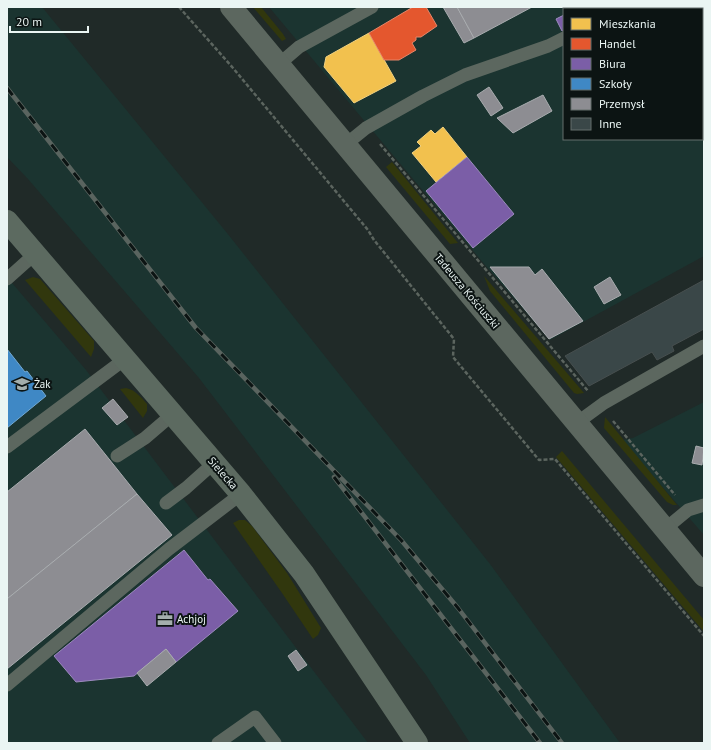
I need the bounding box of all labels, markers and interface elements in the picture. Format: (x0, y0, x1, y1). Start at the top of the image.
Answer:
scale bar (10, 8, 88, 34)
legend (563, 8, 703, 140)
text: 20 m (16, 14, 42, 29)
text: Mieszkania (599, 16, 656, 31)
text: Handel (599, 36, 636, 51)
text: Biura (599, 56, 626, 71)
text: Szkoły (599, 76, 632, 91)
text: Przemysł (599, 96, 645, 111)
text: Inne (599, 116, 622, 131)
street label: Tadeusza Kościuszki (431, 250, 503, 332)
school or university icon: Żak (13, 375, 31, 393)
place label: Żak (34, 377, 51, 391)
street label: Sielecka (205, 454, 241, 492)
office icon: Achjoj (156, 610, 174, 628)
place label: Achjoj (177, 612, 206, 626)

